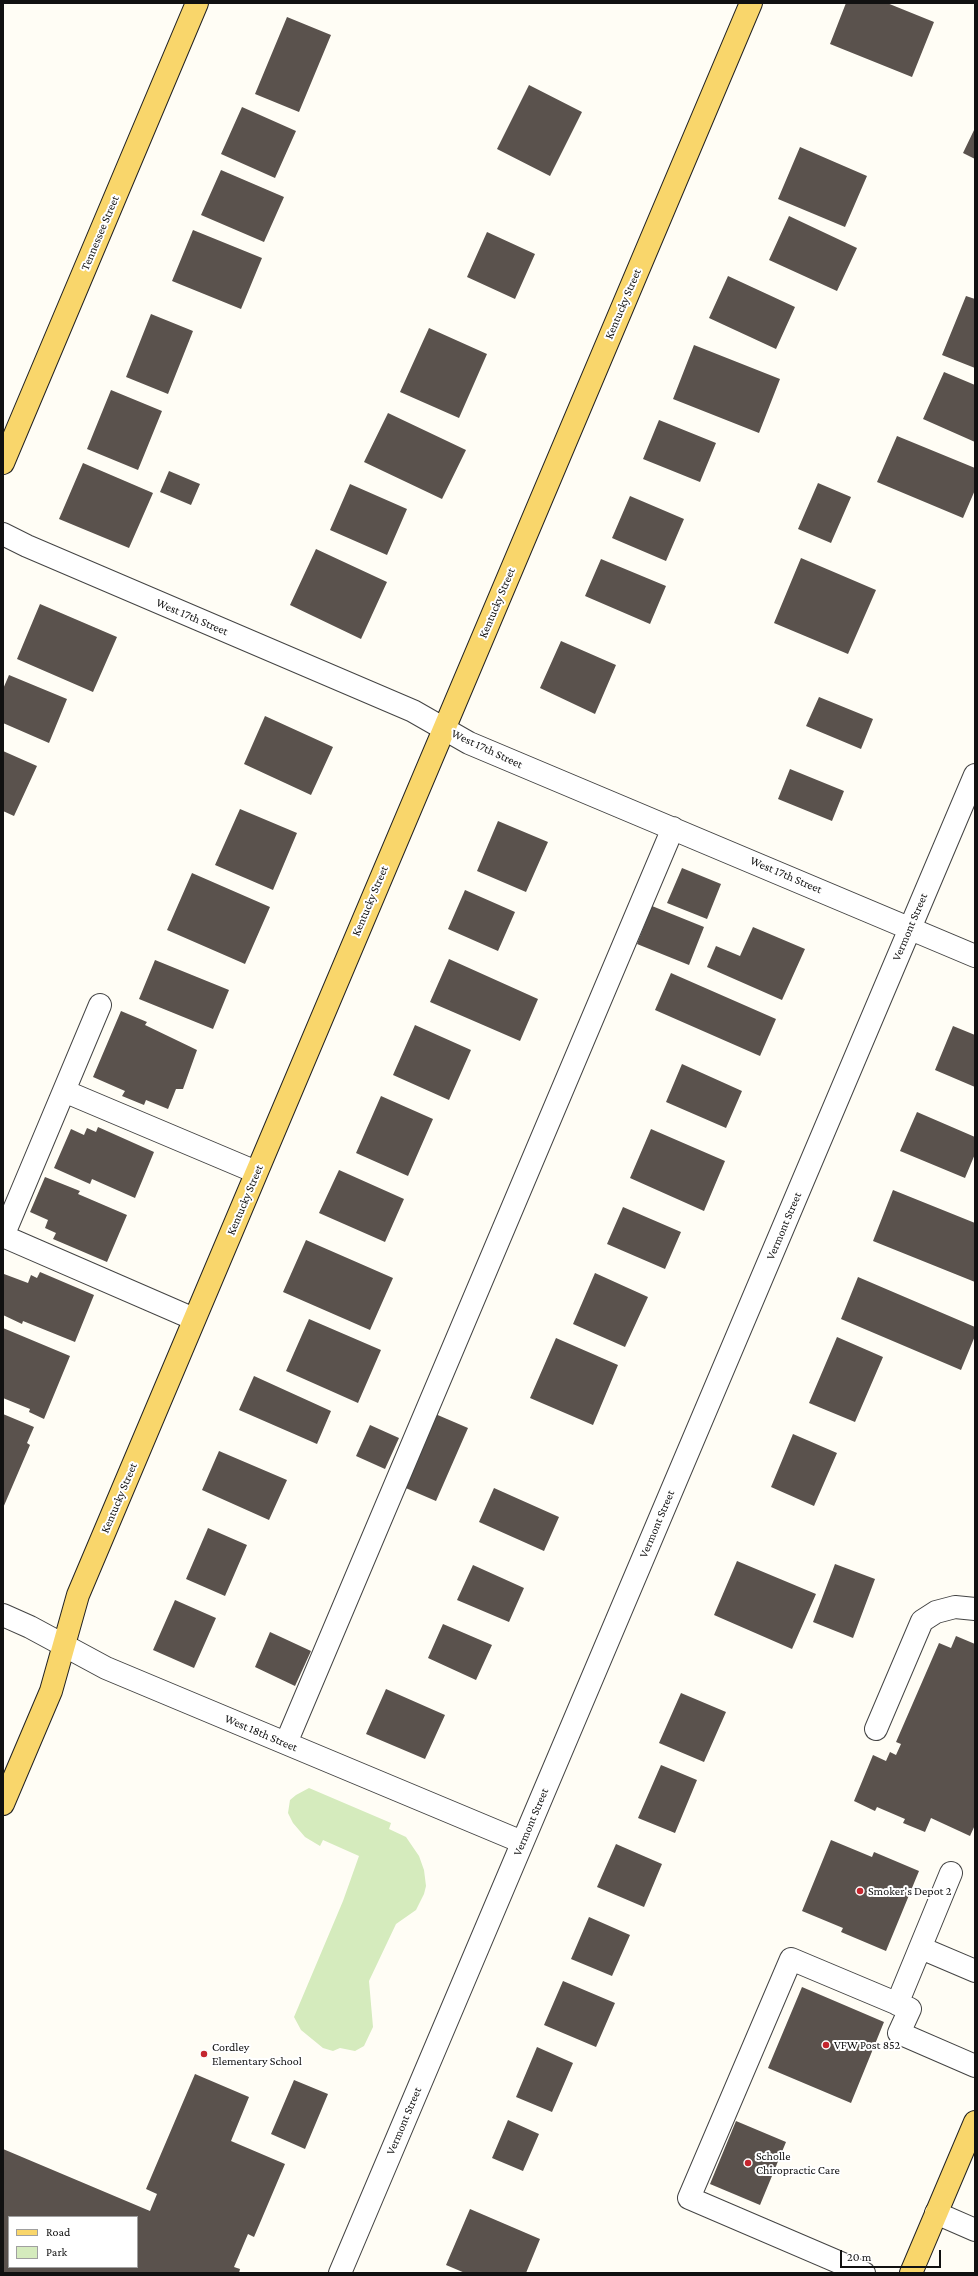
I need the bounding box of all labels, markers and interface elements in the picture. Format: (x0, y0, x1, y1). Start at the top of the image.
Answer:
street label: Tennessee Street (78, 193, 122, 273)
street label: Kentucky Street (602, 267, 644, 341)
street label: Kentucky Street (476, 566, 518, 640)
street label: West 17th Street (154, 595, 230, 639)
street label: West 17th Street (449, 726, 525, 772)
street label: West 17th Street (748, 853, 824, 897)
street label: Kentucky Street (349, 864, 391, 938)
street label: Vermont Street (889, 891, 931, 963)
street label: Kentucky Street (224, 1163, 266, 1237)
street label: Vermont Street (763, 1190, 805, 1262)
street label: Kentucky Street (98, 1461, 140, 1535)
street label: Vermont Street (636, 1488, 678, 1560)
street label: West 18th Street (222, 1711, 300, 1755)
street label: Vermont Street (510, 1786, 552, 1858)
place label: Smoker's Depot 2 (868, 1884, 952, 1898)
marker: Smoker's Depot 2 (855, 1886, 865, 1896)
place label: VFW Post 852 (834, 2038, 900, 2052)
place label: Cordley Elementary School (212, 2040, 302, 2068)
marker: VFW Post 852 (821, 2040, 831, 2050)
marker: Cordley Elementary School (199, 2049, 209, 2059)
street label: Vermont Street (383, 2085, 425, 2157)
place label: Scholle Chiropractic Care (756, 2149, 840, 2177)
marker: Scholle Chiropractic Care (743, 2158, 753, 2168)
legend (8, 2216, 138, 2268)
text: Road (46, 2225, 70, 2239)
scale bar (842, 2242, 943, 2268)
text: Park (46, 2245, 67, 2259)
text: 20 m (847, 2250, 871, 2264)

